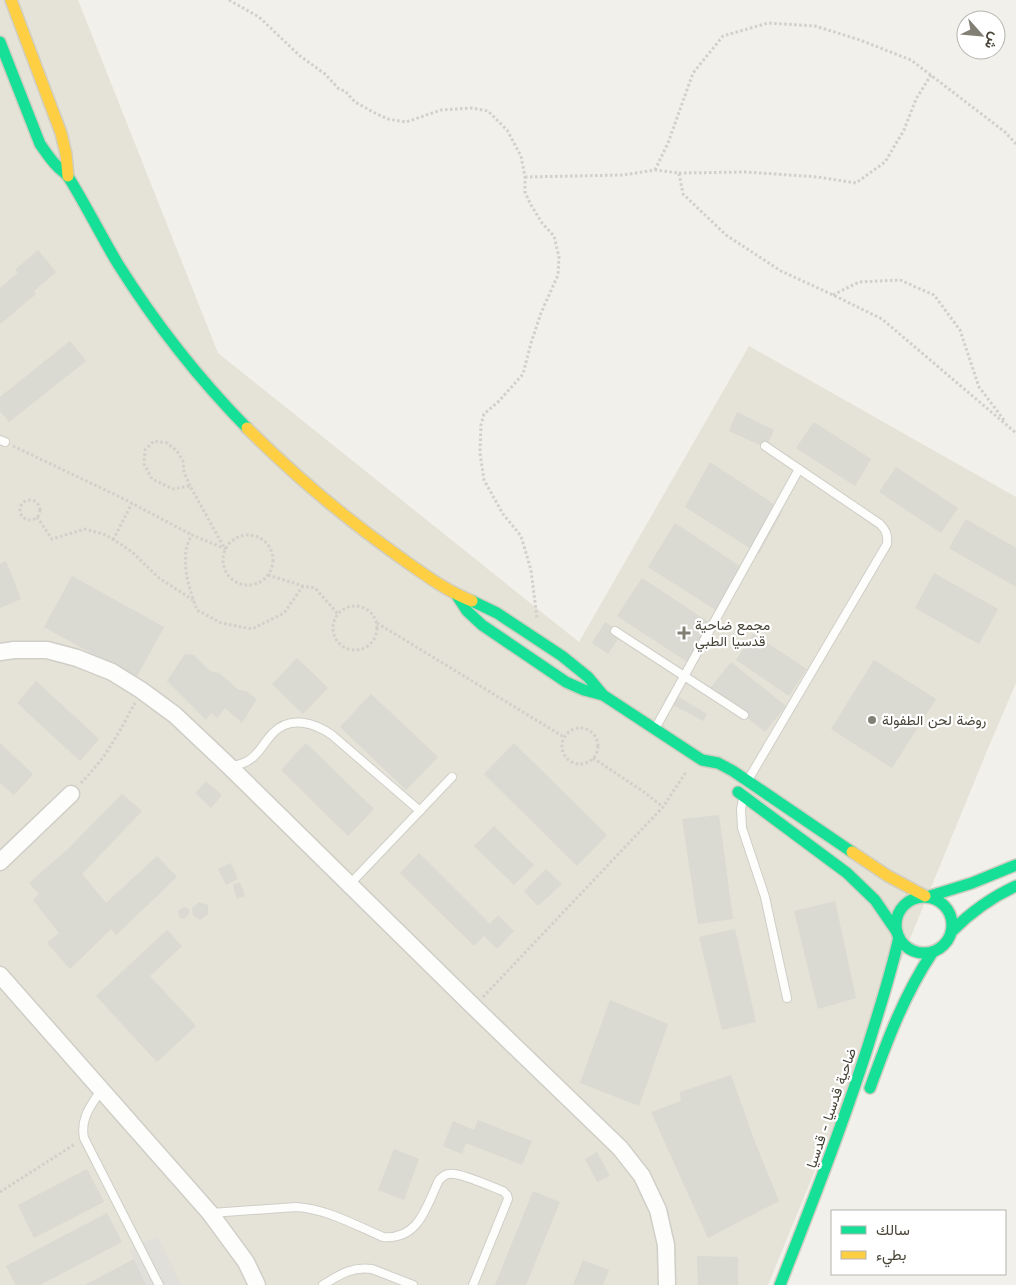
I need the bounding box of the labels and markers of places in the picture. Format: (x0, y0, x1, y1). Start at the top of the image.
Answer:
place label: مجمع ضاحية قدسيا الطبي (695, 617, 770, 653)
marker: مجمع ضاحية قدسيا الطبي (677, 626, 691, 640)
place label: روضة لحن الطفولة (882, 712, 986, 729)
marker: روضة لحن الطفولة (866, 714, 878, 726)

